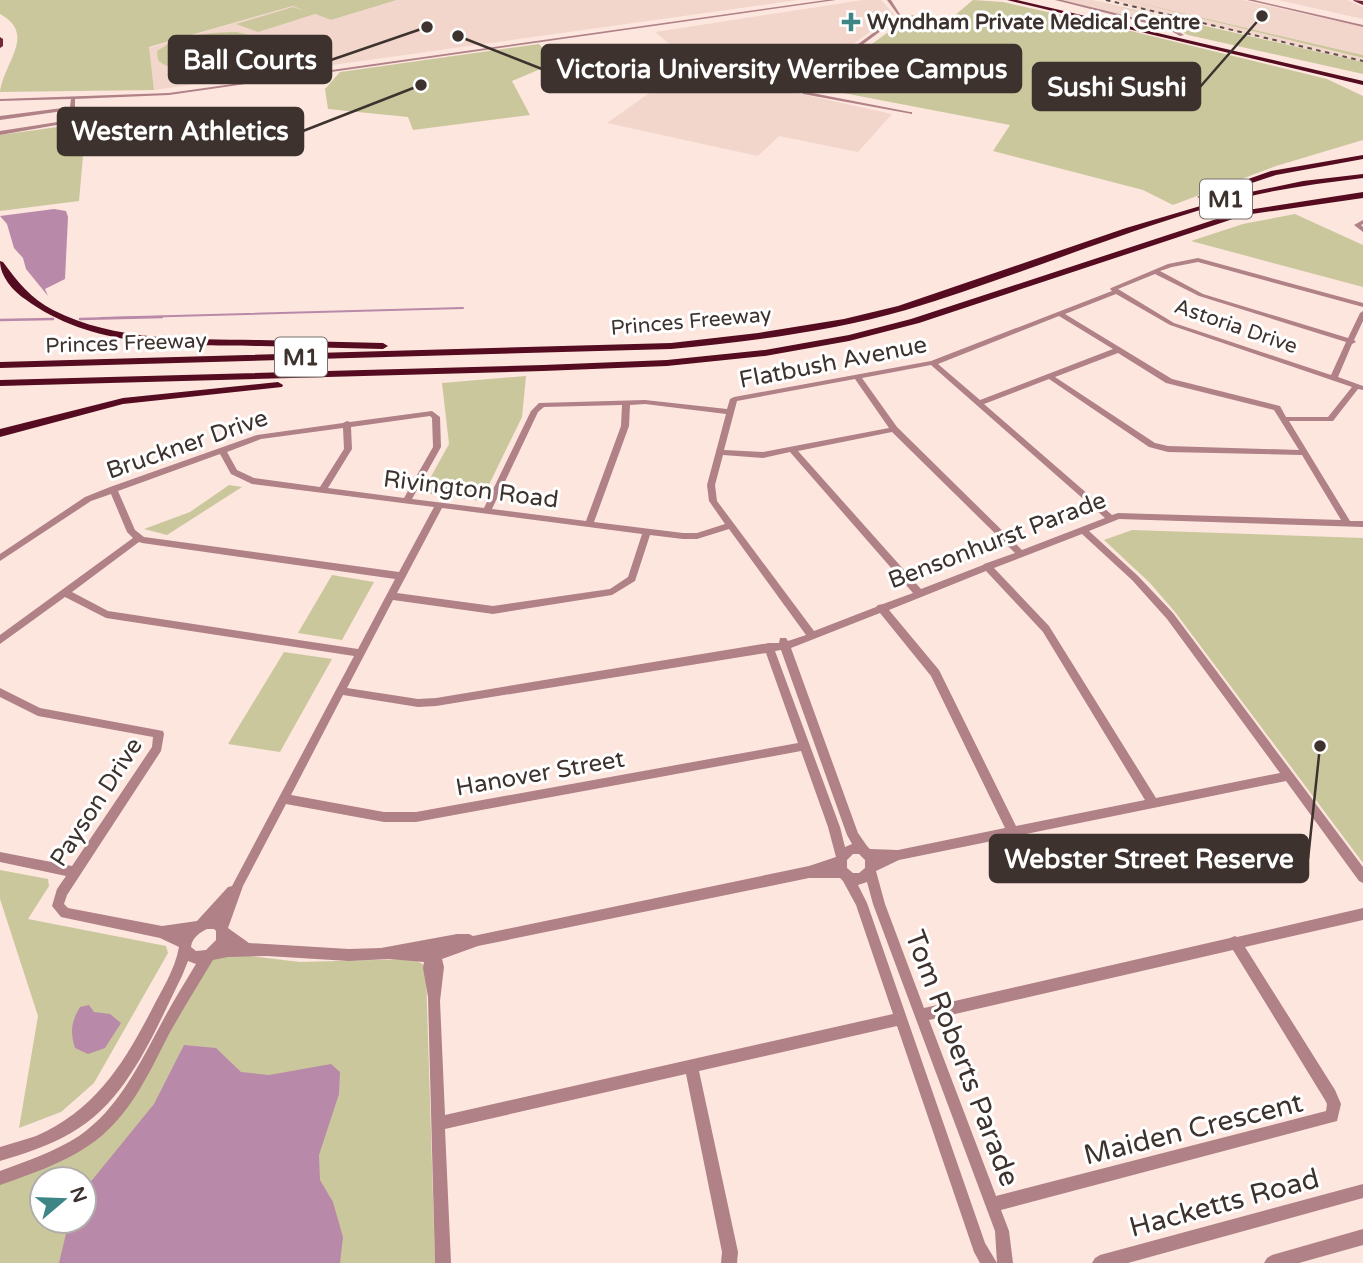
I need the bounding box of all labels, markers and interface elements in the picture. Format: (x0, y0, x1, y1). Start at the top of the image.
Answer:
place label: Wyndham Private Medical Centre (867, 10, 1200, 35)
marker: Wyndham Private Medical Centre (841, 12, 861, 32)
callout: Ball Courts (169, 36, 331, 83)
text: Ball Courts (183, 45, 317, 76)
callout: Victoria University Werribee Campus (542, 45, 1021, 92)
text: Victoria University Werribee Campus (557, 54, 1007, 85)
callout: Sushi Sushi (1033, 63, 1200, 110)
text: Sushi Sushi (1047, 72, 1187, 103)
callout: Western Athletics (58, 108, 303, 155)
text: Western Athletics (71, 116, 289, 147)
road number: M1 (1200, 180, 1252, 218)
street label: Astoria Drive (1171, 294, 1301, 359)
street label: Princes Freeway (609, 302, 773, 341)
street label: Princes Freeway (45, 328, 207, 359)
street label: Flatbush Avenue (737, 330, 930, 395)
road number: M1 (275, 338, 327, 376)
street label: Bruckner Drive (103, 403, 272, 486)
street label: Rivington Road (382, 464, 560, 515)
street label: Bensonhurst Parade (884, 486, 1110, 595)
street label: Payson Drive (44, 732, 149, 872)
street label: Hanover Street (453, 744, 627, 803)
callout: Webster Street Reserve (990, 835, 1308, 882)
text: Webster Street Reserve (1004, 844, 1294, 875)
street label: Tom Roberts Parade (898, 925, 1027, 1191)
street label: Maiden Crescent (1080, 1085, 1307, 1173)
street label: Hacketts Road (1126, 1161, 1323, 1245)
north arrow (28, 1165, 98, 1235)
text: N (65, 1184, 91, 1206)

